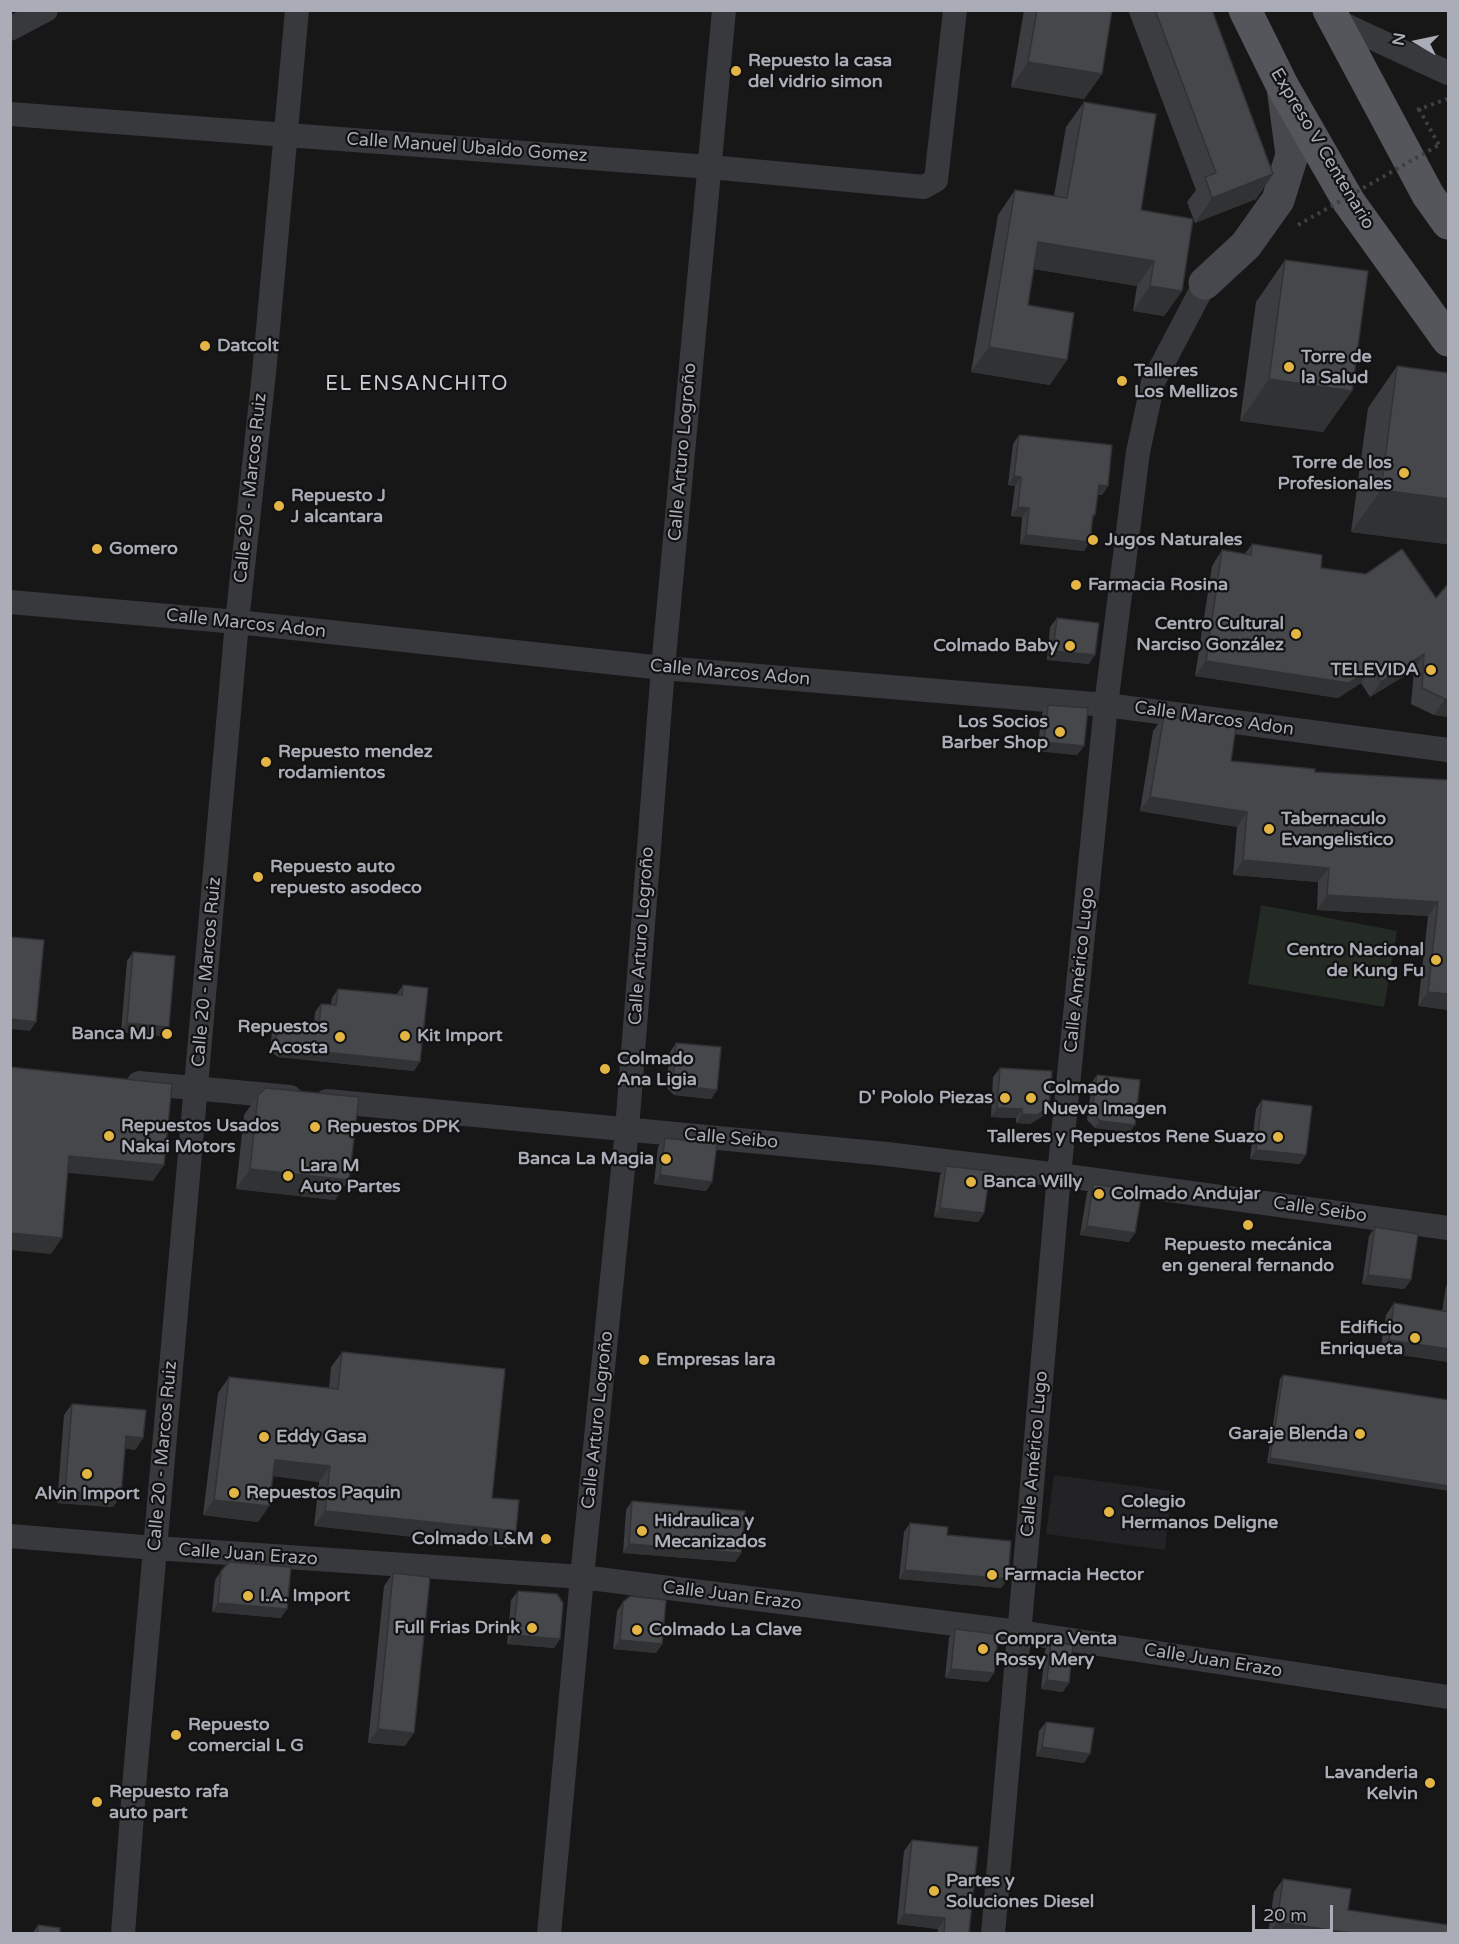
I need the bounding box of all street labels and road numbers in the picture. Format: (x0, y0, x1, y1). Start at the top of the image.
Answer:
street label: Expreso V Centenario (1265, 64, 1379, 234)
street label: Calle Manuel Ubaldo Gomez (346, 129, 588, 167)
street label: Calle Arturo Logroño (664, 362, 702, 542)
street label: Calle 20 - Marcos Ruiz (230, 392, 272, 584)
street label: Calle Marcos Adon (165, 605, 327, 643)
street label: Calle Marcos Adon (649, 655, 811, 691)
street label: Calle Marcos Adon (1133, 697, 1295, 741)
street label: Calle Arturo Logroño (625, 846, 659, 1026)
street label: Calle 20 - Marcos Ruiz (188, 876, 226, 1068)
street label: Calle Américo Lugo (1061, 886, 1099, 1054)
street label: Calle Seibo (683, 1124, 779, 1154)
street label: Calle Seibo (1272, 1193, 1368, 1227)
street label: Calle Arturo Logroño (578, 1330, 618, 1510)
street label: Calle 20 - Marcos Ruiz (144, 1360, 182, 1552)
street label: Calle Américo Lugo (1017, 1370, 1053, 1538)
street label: Calle Juan Erazo (177, 1539, 319, 1571)
street label: Calle Juan Erazo (661, 1577, 803, 1615)
street label: Calle Juan Erazo (1142, 1639, 1284, 1683)

